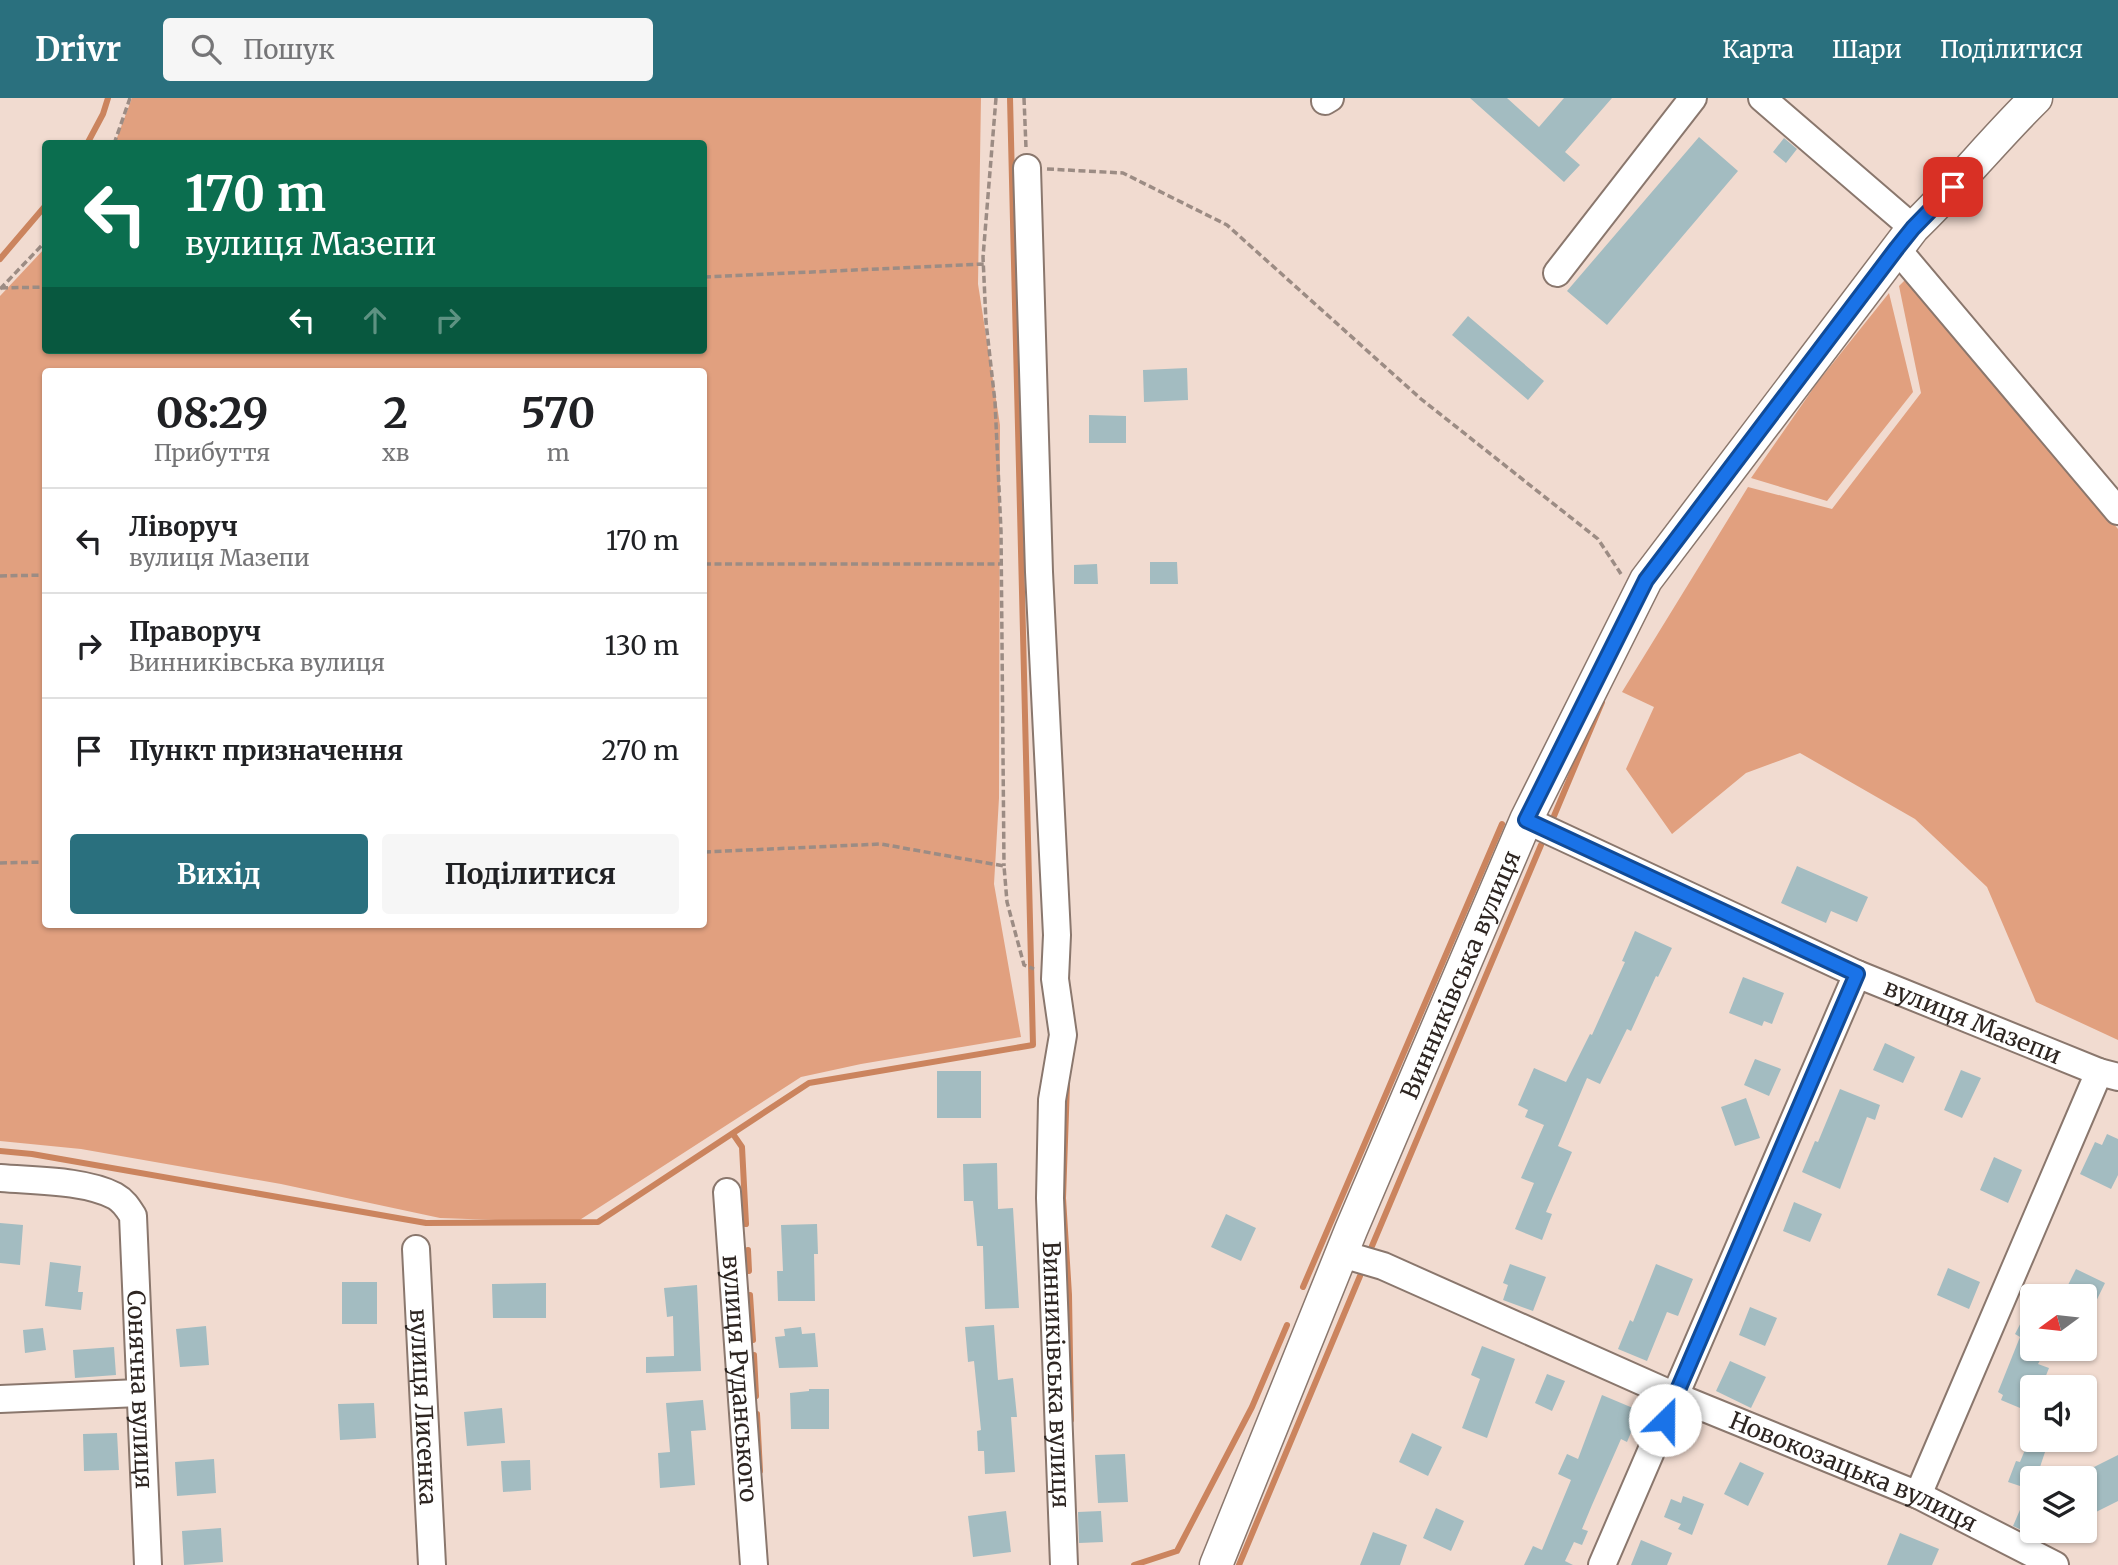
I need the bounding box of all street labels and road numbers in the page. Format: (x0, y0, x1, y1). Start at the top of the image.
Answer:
street label: Винниківська вулиця (1393, 845, 1527, 1103)
street label: вулиця Мазепи (1880, 971, 2066, 1071)
street label: Винниківська вулиця (1036, 1241, 1077, 1509)
street label: вулиця Руданського (716, 1254, 765, 1503)
street label: Сонячна вулиця (121, 1289, 160, 1490)
street label: вулиця Лисенка (404, 1308, 444, 1506)
street label: Новокозацька вулиця (1725, 1404, 1983, 1538)

